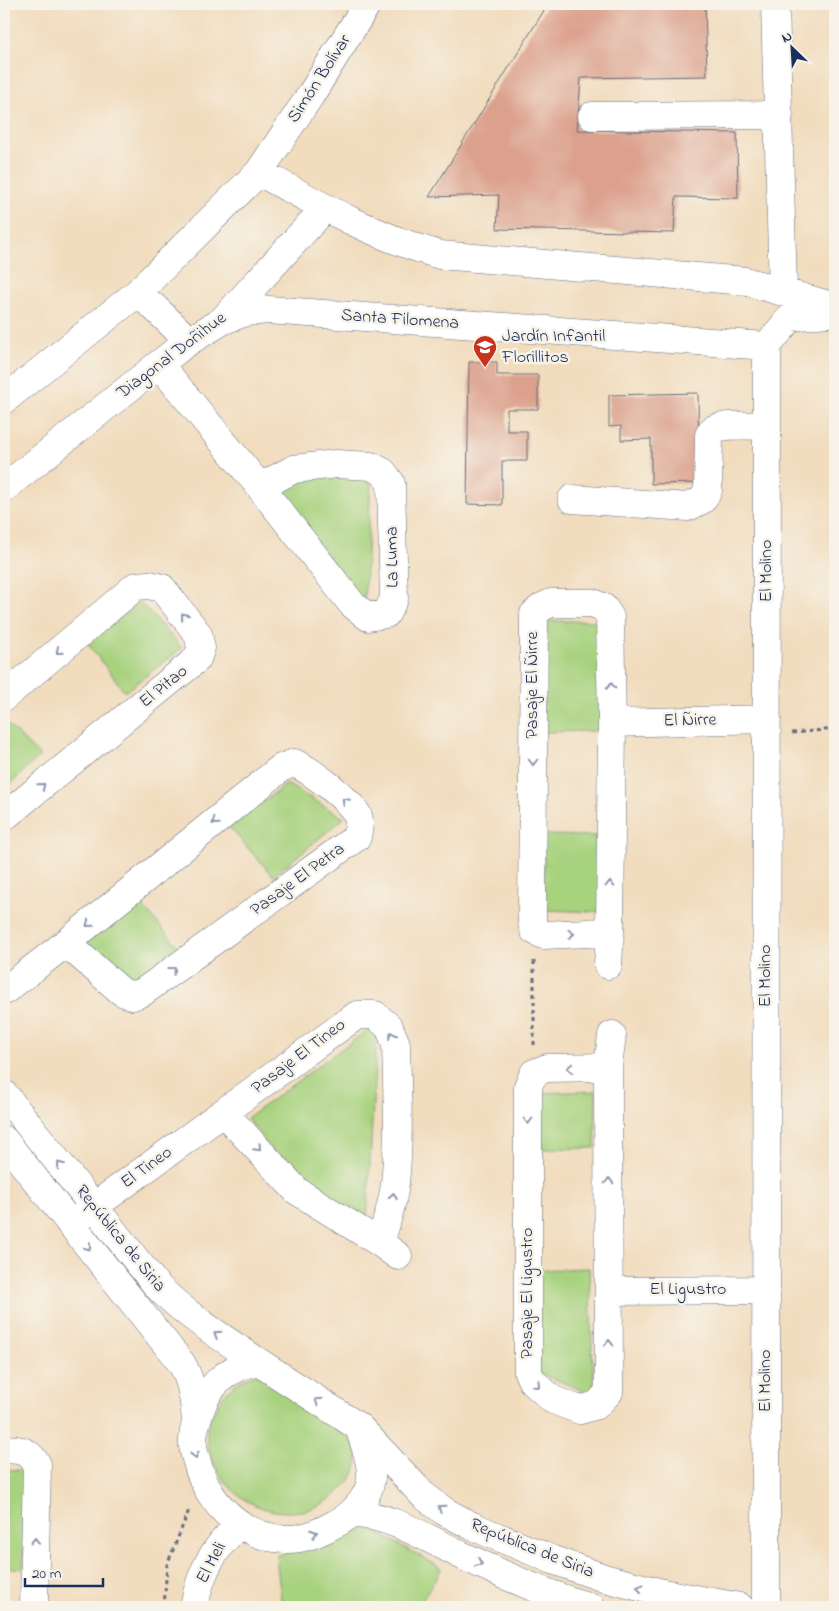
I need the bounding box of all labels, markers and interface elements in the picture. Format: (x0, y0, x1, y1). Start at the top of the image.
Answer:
north arrow (766, 22, 816, 72)
text: N (778, 26, 796, 49)
street label: Simón Bolívar (282, 29, 359, 128)
street label: Santa Filomena (340, 303, 460, 337)
street label: Diagonal Doñihue (111, 306, 234, 407)
place label: Jardín Infantil Florillitos (501, 324, 605, 371)
school or university icon: Jardín Infantil Florillitos (472, 334, 498, 368)
street label: La Luma (379, 526, 407, 588)
street label: El Molino (754, 540, 780, 602)
one-way arrow (181, 612, 190, 622)
street label: Pasaje El Ñirre (520, 630, 546, 739)
one-way arrow (55, 645, 64, 654)
street label: El Pitao (134, 659, 194, 715)
one-way arrow (606, 682, 617, 690)
street label: El Ñirre (663, 708, 718, 734)
one-way arrow (528, 758, 538, 766)
one-way arrow (36, 783, 45, 792)
one-way arrow (342, 798, 351, 807)
one-way arrow (212, 816, 221, 825)
street label: Pasaje El Petra (245, 837, 351, 923)
one-way arrow (605, 879, 616, 887)
one-way arrow (86, 919, 95, 927)
one-way arrow (568, 929, 576, 939)
street label: El Molino (753, 945, 779, 1007)
one-way arrow (168, 967, 177, 976)
street label: Pasaje El Tineo (246, 1013, 352, 1101)
one-way arrow (388, 1031, 398, 1040)
one-way arrow (566, 1062, 574, 1073)
one-way arrow (523, 1117, 533, 1125)
street label: El Tineo (116, 1140, 178, 1196)
one-way arrow (252, 1142, 261, 1151)
one-way arrow (57, 1161, 66, 1170)
one-way arrow (604, 1177, 614, 1184)
street label: República de Siria (69, 1180, 171, 1298)
one-way arrow (387, 1192, 397, 1200)
street label: Pasaje El Ligustro (515, 1228, 542, 1358)
one-way arrow (83, 1241, 91, 1250)
street label: El Ligustro (650, 1277, 726, 1304)
one-way arrow (213, 1331, 223, 1340)
one-way arrow (604, 1339, 614, 1347)
street label: El Molino (753, 1350, 779, 1412)
one-way arrow (531, 1379, 540, 1388)
one-way arrow (315, 1397, 324, 1407)
one-way arrow (190, 1450, 200, 1459)
one-way arrow (438, 1505, 447, 1515)
street label: República de Siria (466, 1512, 598, 1586)
one-way arrow (309, 1529, 317, 1539)
one-way arrow (30, 1537, 40, 1544)
street label: El Meli (190, 1538, 234, 1588)
scale bar (25, 1556, 102, 1588)
one-way arrow (474, 1556, 483, 1567)
text: 20 m (32, 1563, 62, 1585)
one-way arrow (636, 1583, 645, 1594)

